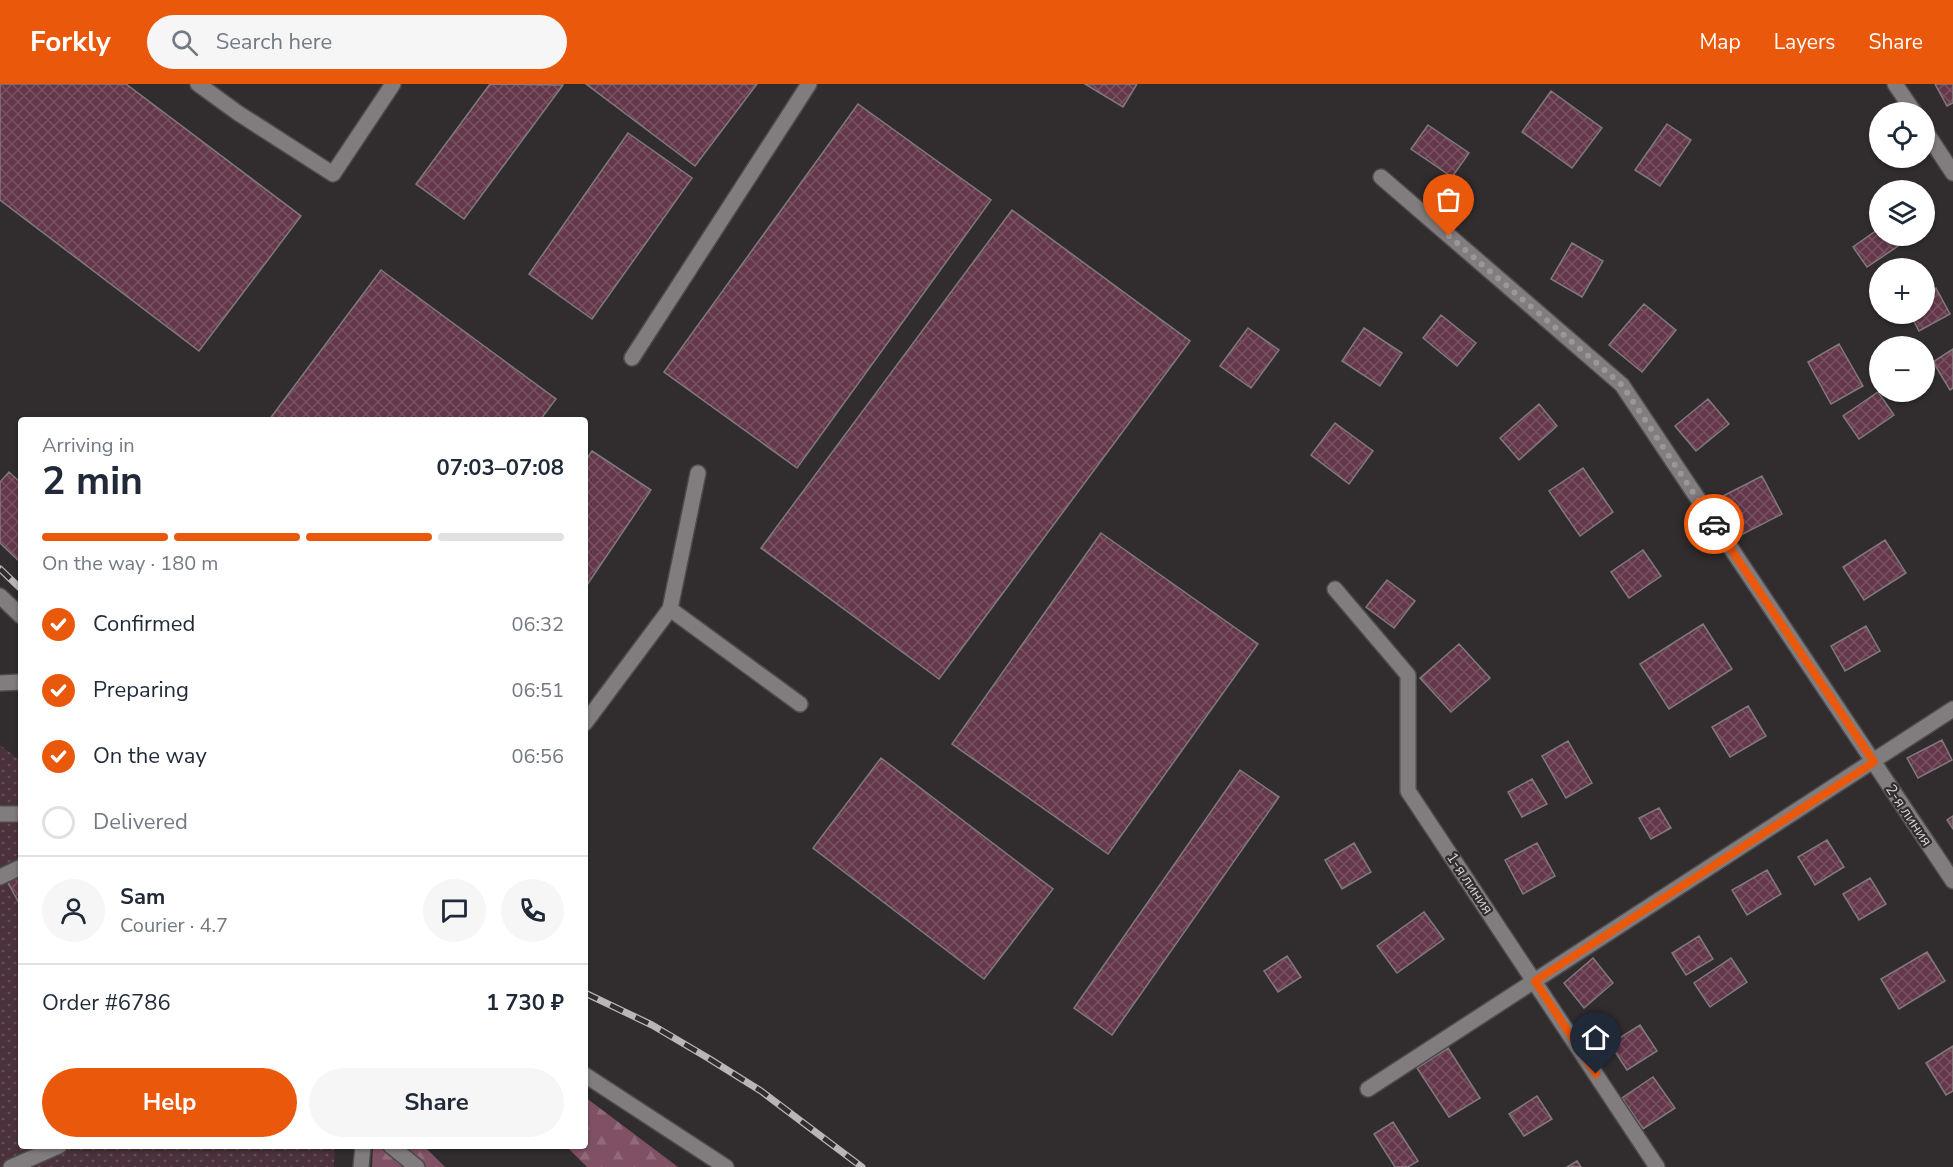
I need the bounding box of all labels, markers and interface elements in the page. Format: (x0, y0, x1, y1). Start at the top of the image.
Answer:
search box (147, 15, 567, 69)
text: Forkly (30, 23, 111, 61)
icon: search (168, 26, 201, 59)
text: Search here (216, 27, 332, 57)
text: Map (1699, 28, 1741, 56)
text: Layers (1774, 28, 1835, 56)
text: Share (1868, 28, 1923, 56)
map controls (1869, 102, 1935, 402)
button: locate (1869, 102, 1935, 168)
pin (1423, 174, 1474, 236)
button: layers (1869, 180, 1935, 246)
icon: bag (1432, 183, 1465, 216)
button: + (1869, 258, 1935, 324)
button: − (1869, 336, 1935, 402)
text: Arriving in (42, 432, 135, 459)
text: 07:03–07:08 (436, 453, 564, 483)
text: 2 min (42, 455, 143, 508)
courier (1684, 494, 1744, 554)
icon: car (1698, 508, 1731, 541)
text: On the way · 180 m (42, 550, 218, 577)
icon: check (42, 608, 75, 641)
text: Confirmed (93, 609, 195, 639)
text: 06:32 (511, 611, 564, 638)
icon: check (42, 674, 75, 707)
text: Preparing (93, 675, 189, 705)
text: 06:51 (511, 677, 564, 704)
icon: check (42, 740, 75, 773)
text: On the way (93, 741, 207, 771)
text: 06:56 (511, 743, 564, 770)
street label: 2-я линия (1881, 780, 1937, 850)
text: Delivered (93, 807, 188, 837)
street label: 1-я линия (1442, 848, 1498, 918)
button: person (42, 879, 105, 942)
button: chat (423, 879, 486, 942)
button: phone (501, 879, 564, 942)
text: Sam (120, 882, 165, 912)
text: Courier · 4.7 (120, 912, 228, 939)
text: Order #6786 (42, 988, 171, 1018)
text: 1 730 ₽ (486, 988, 564, 1018)
pin (1570, 1012, 1621, 1074)
icon: home (1579, 1021, 1612, 1054)
button: Help (42, 1068, 297, 1137)
button: Share (309, 1068, 564, 1137)

